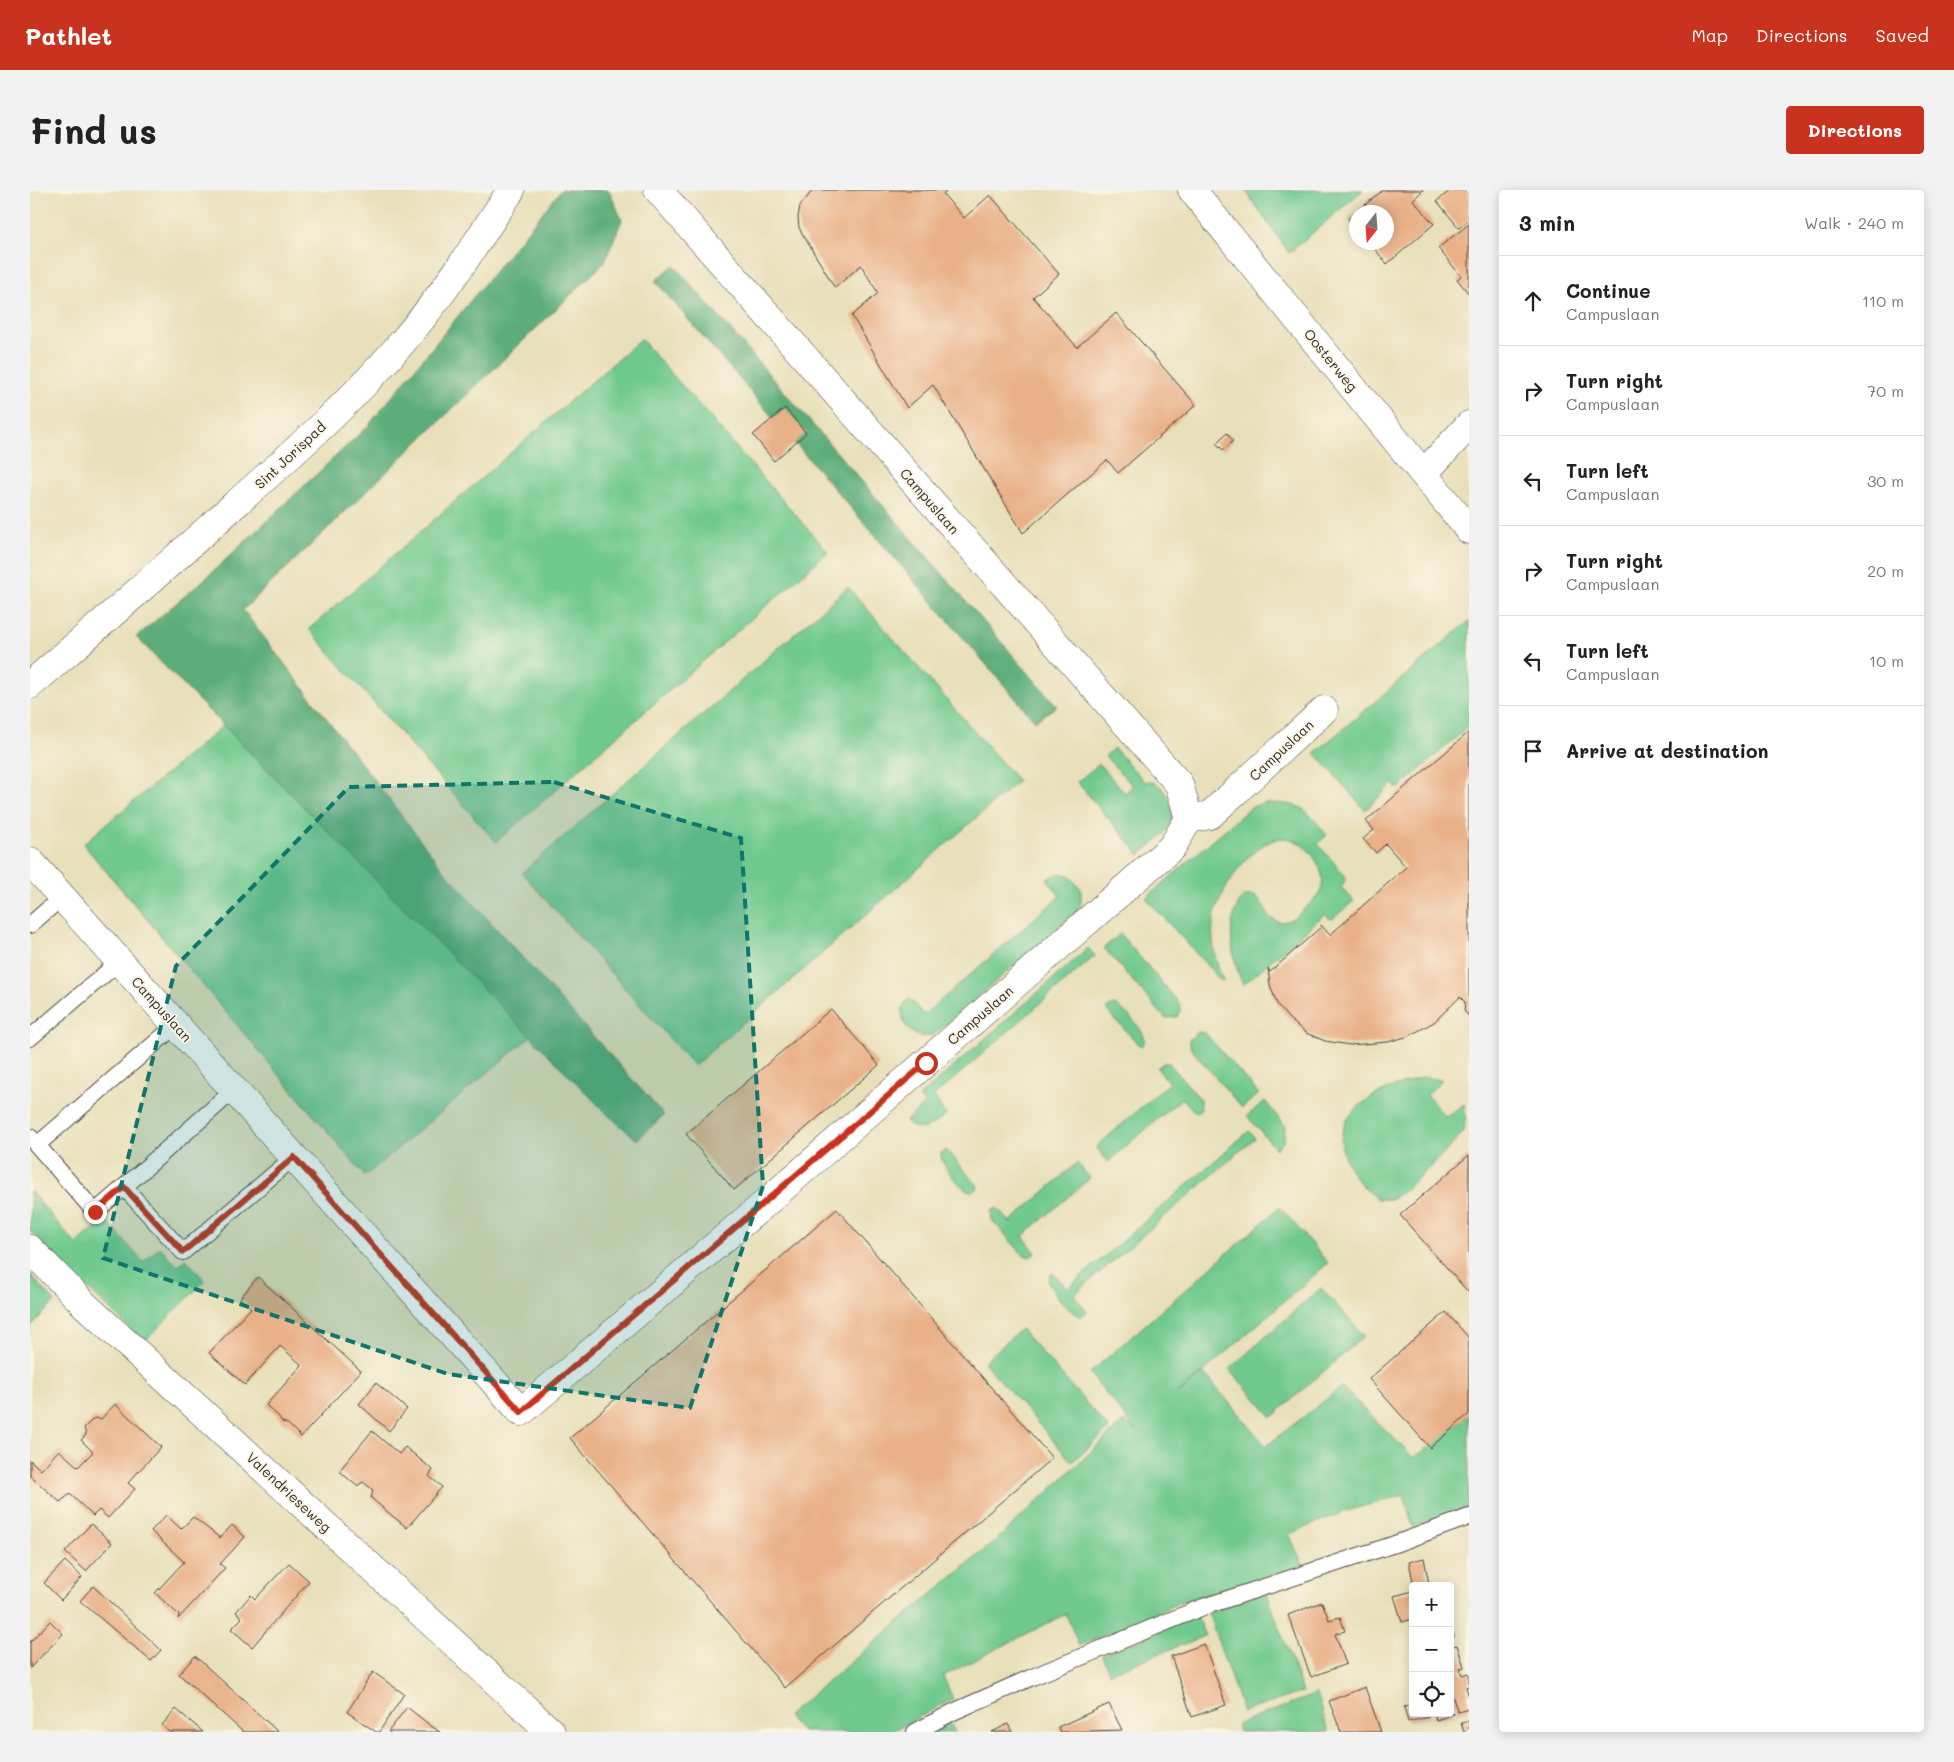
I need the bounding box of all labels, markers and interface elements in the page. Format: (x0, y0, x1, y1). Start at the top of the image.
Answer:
text: Pathlet (25, 20, 112, 51)
text: Map (1691, 23, 1728, 47)
text: Directions (1756, 23, 1848, 47)
text: Saved (1876, 23, 1929, 47)
button: Directions (1786, 106, 1924, 154)
text: Find us (30, 107, 157, 153)
north arrow (1349, 205, 1394, 250)
text: 3 min (1519, 209, 1575, 236)
text: Walk · 240 m (1804, 212, 1904, 233)
text: Continue (1566, 278, 1651, 303)
icon: ahead (1519, 287, 1547, 315)
text: 110 m (1862, 290, 1904, 311)
text: Campuslaan (1566, 303, 1659, 324)
street label: Oosterweg (1300, 325, 1362, 395)
text: Turn right (1566, 368, 1663, 393)
icon: right (1519, 377, 1547, 405)
text: 70 m (1867, 380, 1904, 401)
text: Campuslaan (1566, 393, 1659, 414)
street label: Sint Jorispad (250, 417, 330, 493)
text: Turn left (1566, 458, 1649, 483)
street label: Campuslaan (896, 464, 964, 538)
icon: left (1519, 467, 1547, 495)
text: 30 m (1867, 470, 1904, 491)
text: Campuslaan (1566, 483, 1659, 504)
text: Turn right (1566, 548, 1663, 573)
icon: right (1519, 557, 1547, 585)
text: 20 m (1867, 560, 1904, 581)
text: Campuslaan (1566, 573, 1659, 594)
text: Turn left (1566, 638, 1649, 663)
icon: left (1519, 647, 1547, 675)
text: 10 m (1869, 650, 1904, 671)
text: Campuslaan (1566, 663, 1659, 684)
street label: Campuslaan (1245, 715, 1317, 785)
icon: arrive (1519, 737, 1547, 765)
text: Arrive at destination (1566, 738, 1769, 763)
street label: Campuslaan (128, 972, 196, 1046)
street label: Campuslaan (943, 981, 1017, 1049)
route start (915, 1052, 938, 1075)
route end (84, 1201, 107, 1224)
street label: Valendrieseweg (242, 1448, 336, 1536)
map controls (1409, 1582, 1454, 1717)
button: + (1409, 1582, 1454, 1627)
button: − (1409, 1627, 1454, 1672)
button: locate (1409, 1672, 1454, 1717)

